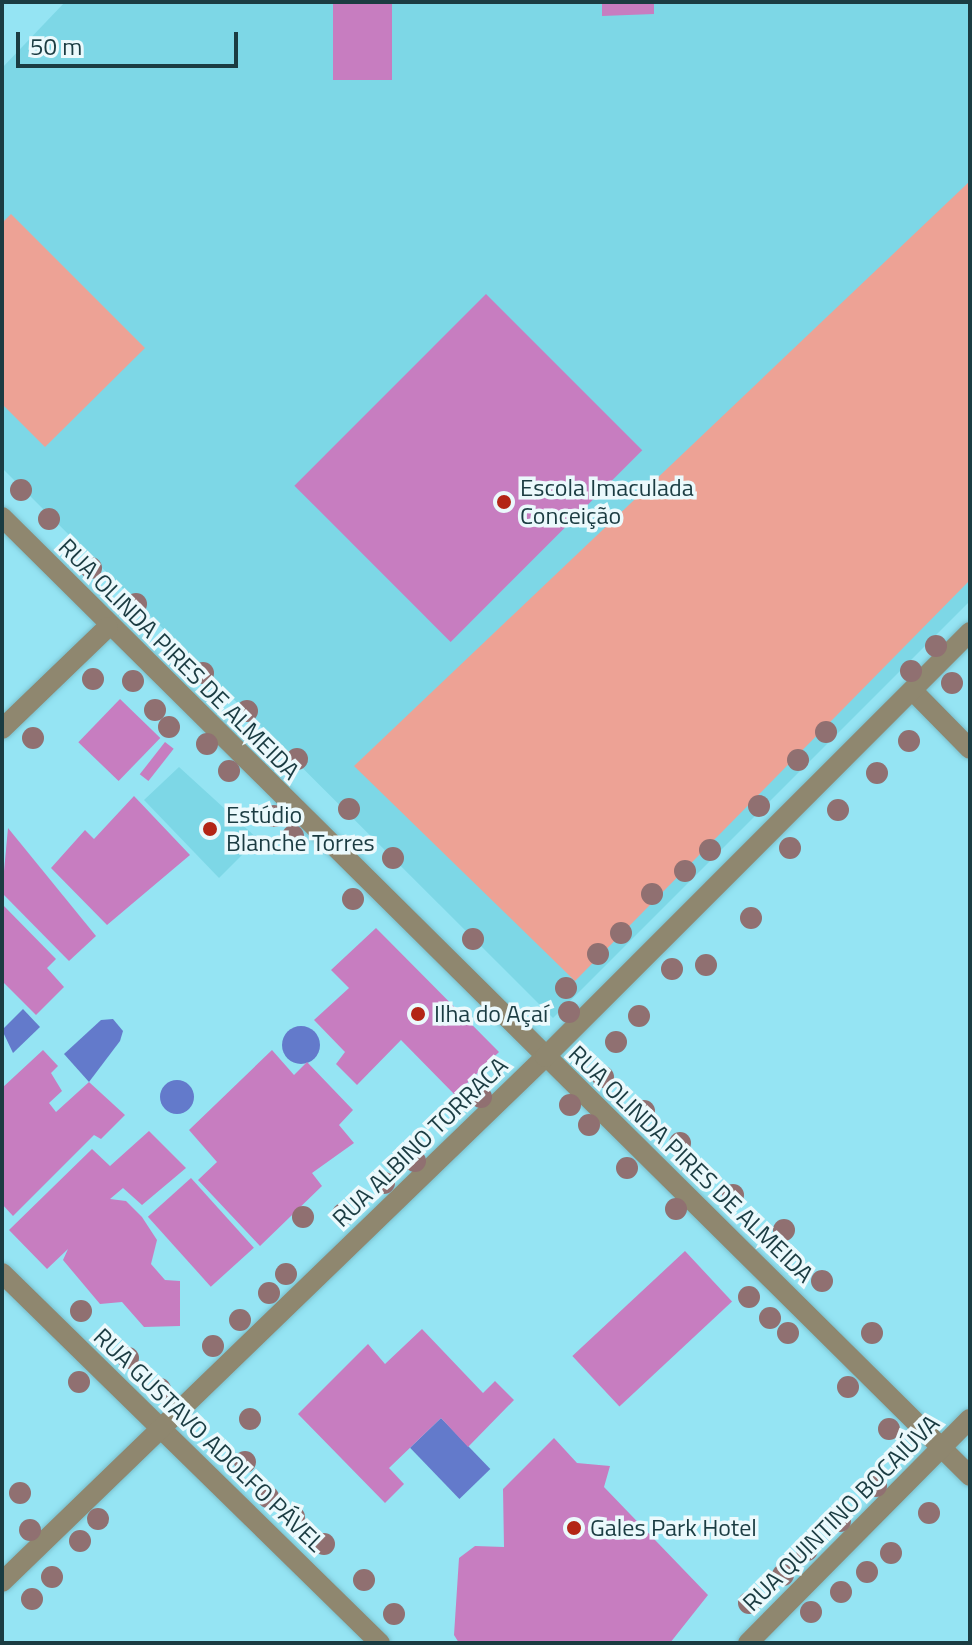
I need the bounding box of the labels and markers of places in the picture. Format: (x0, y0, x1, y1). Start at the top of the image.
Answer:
place label: Escola Imaculada Conceição (520, 474, 694, 530)
marker: Escola Imaculada Conceição (495, 493, 513, 511)
place label: Estúdio Blanche Torres (226, 801, 375, 857)
marker: Estúdio Blanche Torres (201, 820, 219, 838)
place label: Ilha do Açaí (434, 1000, 548, 1028)
marker: Ilha do Açaí (409, 1005, 427, 1023)
place label: Gales Park Hotel (590, 1514, 757, 1542)
marker: Gales Park Hotel (565, 1519, 583, 1537)

